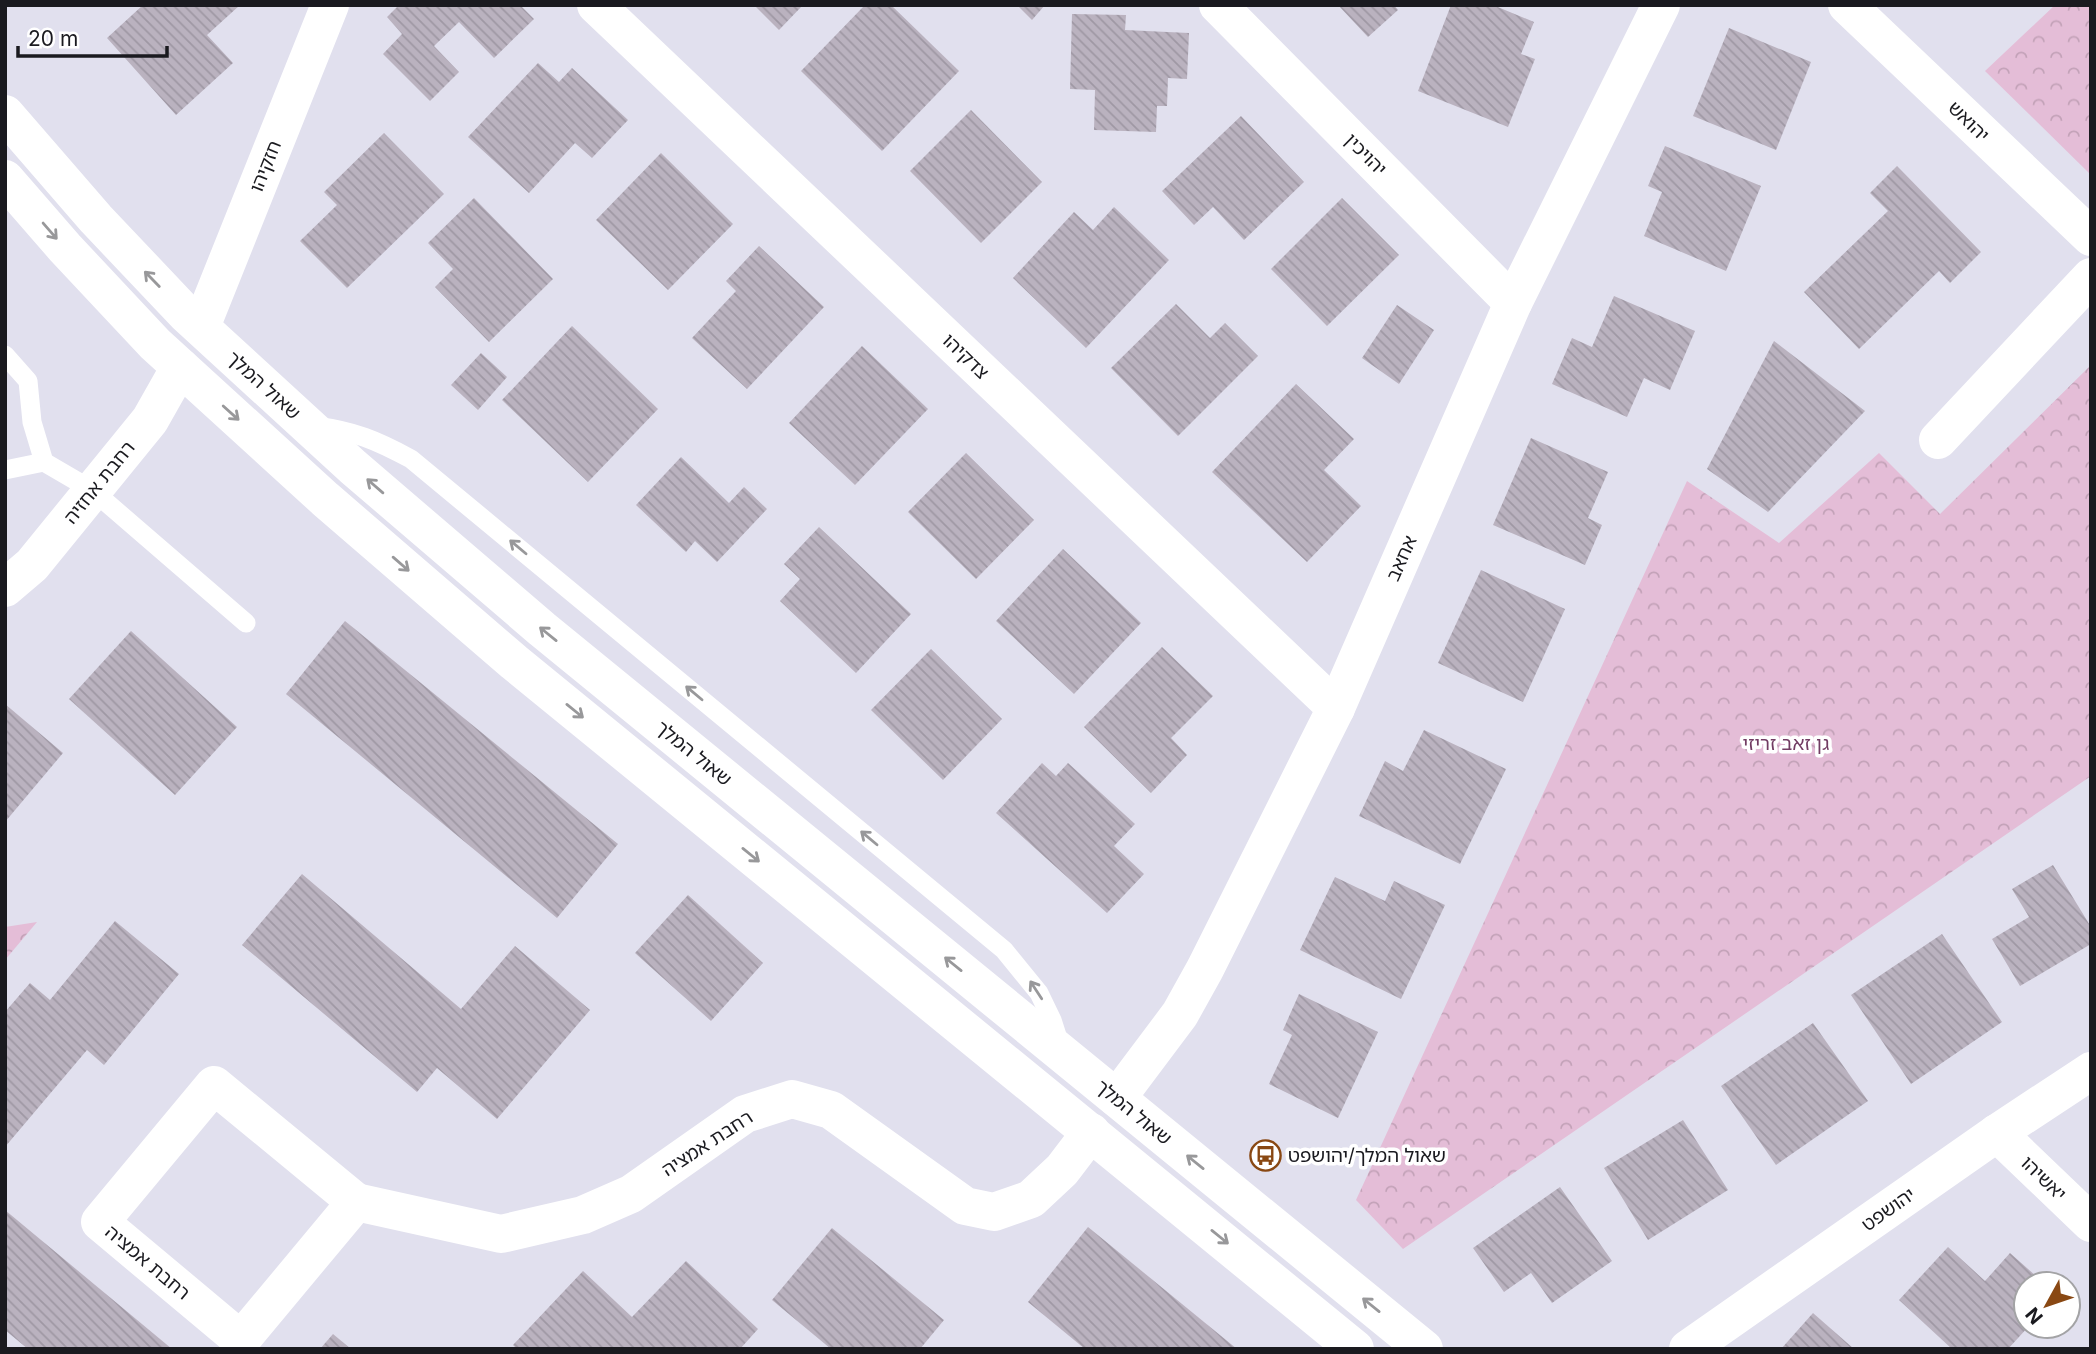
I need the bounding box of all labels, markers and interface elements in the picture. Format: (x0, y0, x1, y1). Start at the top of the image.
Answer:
scale bar (18, 14, 166, 58)
text: 20 m (28, 26, 78, 51)
street label: יהואש (1943, 96, 1994, 146)
street label: יהויכין (1340, 129, 1391, 180)
street label: חזקיהו (245, 137, 286, 195)
one-way arrow (42, 221, 58, 239)
one-way arrow (144, 271, 161, 288)
street label: צדקיהו (938, 329, 994, 384)
street label: שאול המלך (222, 346, 305, 424)
one-way arrow (222, 405, 240, 421)
street label: רחבת אחזיה (59, 436, 140, 528)
one-way arrow (367, 478, 385, 494)
street label: אחאב (1381, 532, 1422, 585)
one-way arrow (510, 540, 528, 555)
one-way arrow (392, 556, 410, 572)
one-way arrow (540, 626, 558, 642)
one-way arrow (685, 685, 703, 701)
one-way arrow (565, 703, 583, 719)
street label: שאול המלך (651, 716, 736, 791)
park label: גן זאב זריזי (1743, 732, 1829, 755)
one-way arrow (860, 830, 878, 846)
one-way arrow (742, 847, 760, 862)
one-way arrow (944, 956, 962, 971)
one-way arrow (1029, 981, 1043, 1001)
street label: שאול המלך (1091, 1075, 1176, 1150)
street label: רחבת אמציה (658, 1106, 757, 1181)
bus stop icon: שאול המלך/יהושפט (1248, 1138, 1282, 1172)
place label: שאול המלך/יהושפט (1288, 1144, 1446, 1167)
street label: יאשיהו (2016, 1151, 2071, 1205)
one-way arrow (1187, 1154, 1205, 1169)
street label: יהושפט (1857, 1183, 1919, 1236)
street label: רחבת אמציה (101, 1220, 195, 1304)
one-way arrow (1211, 1229, 1229, 1245)
north arrow (2012, 1270, 2082, 1340)
one-way arrow (1363, 1298, 1381, 1313)
text: N (2021, 1303, 2048, 1329)

